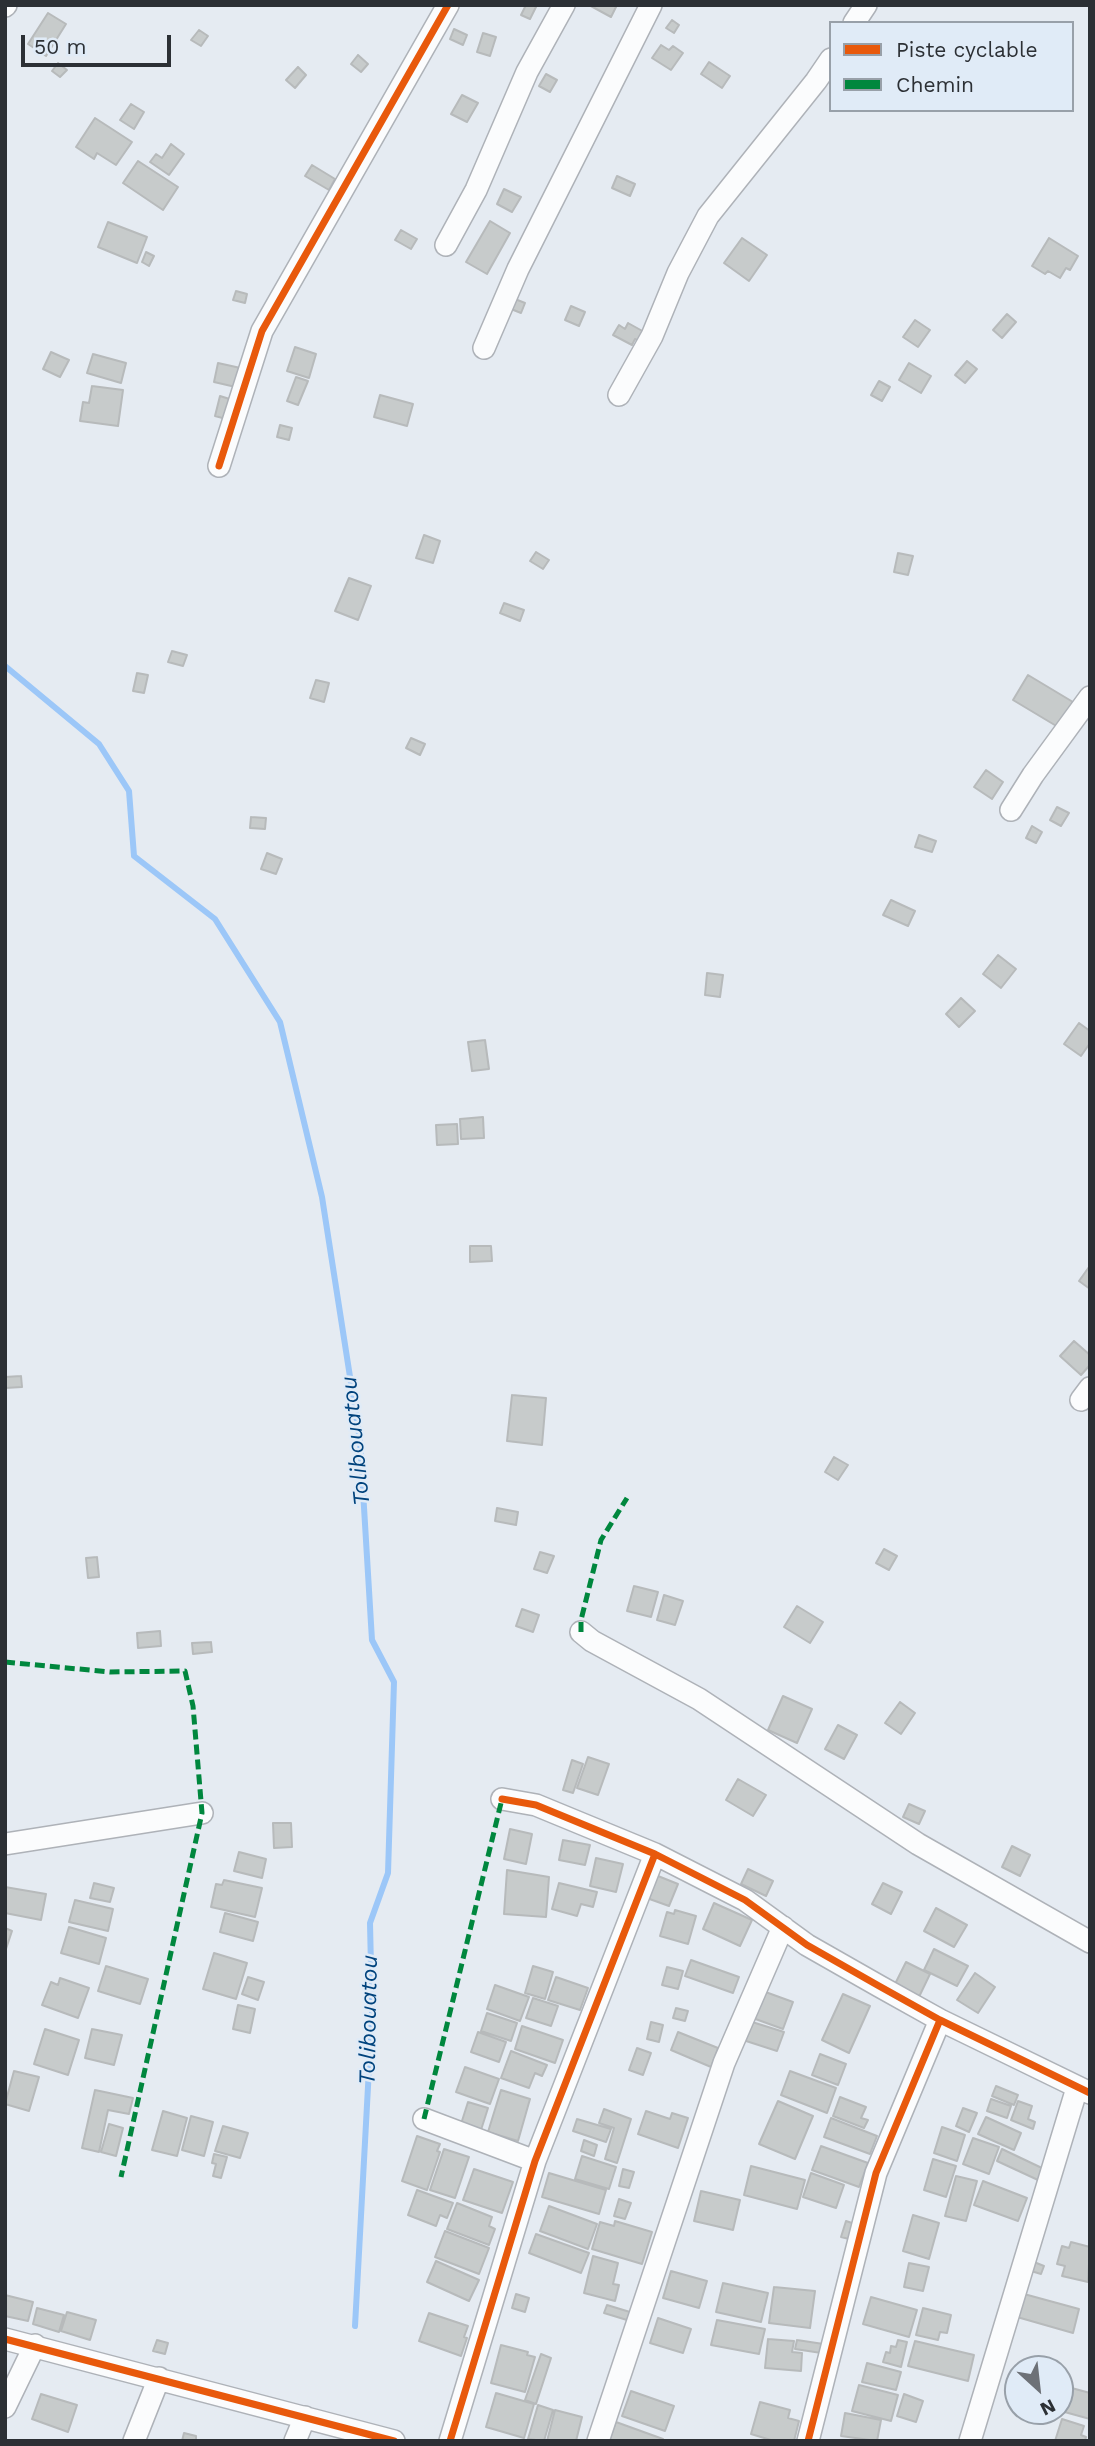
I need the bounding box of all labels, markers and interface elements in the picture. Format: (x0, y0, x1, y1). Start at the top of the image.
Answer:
scale bar (24, 21, 175, 65)
legend (829, 21, 1074, 112)
text: 50 m (34, 34, 86, 59)
text: Piste cyclable (896, 37, 1038, 62)
text: Chemin (896, 72, 974, 97)
water label: Tolibouatou (335, 1375, 377, 1507)
water label: Tolibouatou (354, 1955, 384, 2085)
north arrow (1004, 2355, 1074, 2425)
text: N (1036, 2394, 1059, 2421)

